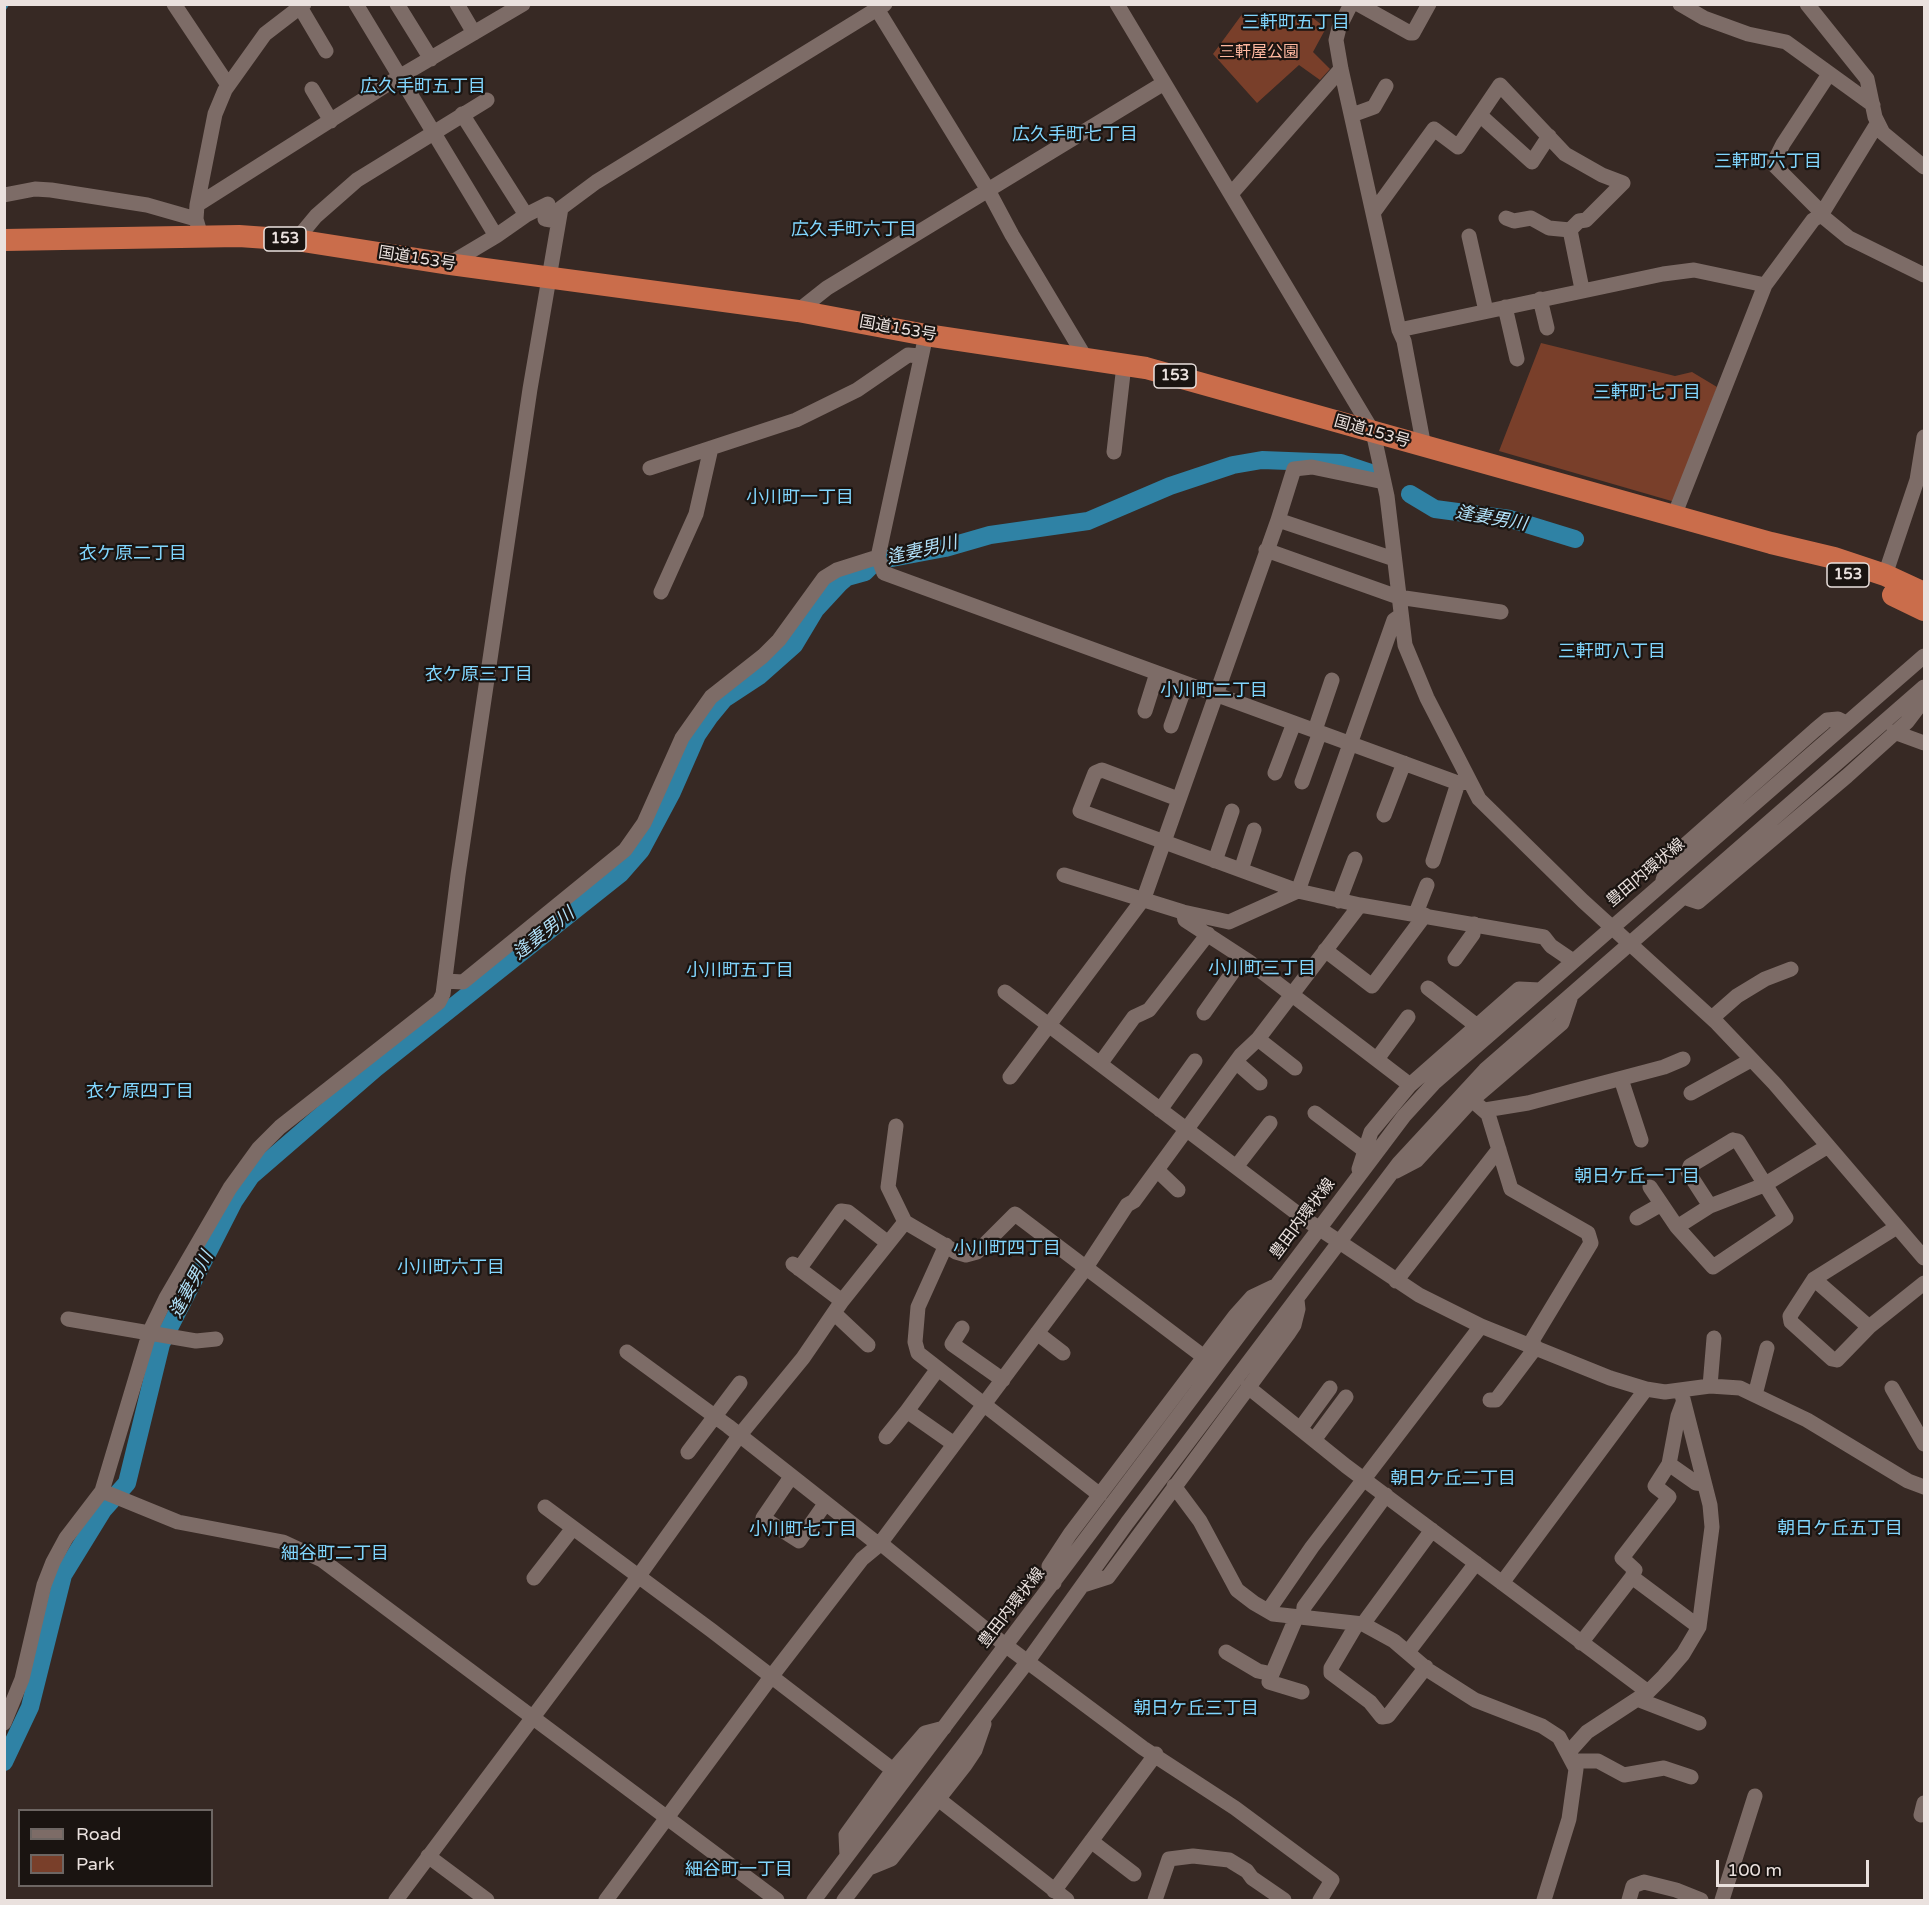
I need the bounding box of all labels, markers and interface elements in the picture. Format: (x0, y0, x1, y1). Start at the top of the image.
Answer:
district label: 三軒町五丁目 (1242, 12, 1350, 34)
park label: 三軒屋公園 (1219, 43, 1299, 63)
district label: 広久手町五丁目 (360, 76, 486, 98)
district label: 広久手町七丁目 (1012, 124, 1138, 146)
district label: 三軒町六丁目 (1714, 151, 1822, 173)
district label: 広久手町六丁目 (791, 219, 917, 241)
road number: 153 (264, 227, 306, 251)
street label: 国道153号 (377, 243, 457, 275)
street label: 国道153号 (858, 313, 938, 345)
road number: 153 (1154, 364, 1196, 388)
district label: 三軒町七丁目 (1593, 382, 1701, 404)
street label: 国道153号 (1332, 412, 1412, 452)
district label: 小川町一丁目 (746, 487, 854, 509)
water label: 逢妻男川 (1454, 502, 1528, 536)
water label: 逢妻男川 (884, 532, 960, 570)
district label: 衣ケ原二丁目 (79, 543, 187, 565)
road number: 153 (1827, 563, 1869, 587)
district label: 三軒町八丁目 (1558, 641, 1666, 663)
district label: 衣ケ原三丁目 (425, 664, 533, 686)
district label: 小川町二丁目 (1160, 680, 1268, 702)
street label: 豊田内環状線 (1603, 835, 1689, 911)
water label: 逢妻男川 (509, 903, 579, 965)
district label: 小川町三丁目 (1208, 958, 1316, 980)
district label: 小川町五丁目 (686, 960, 794, 982)
district label: 衣ケ原四丁目 (86, 1081, 194, 1103)
district label: 朝日ケ丘一丁目 (1574, 1166, 1700, 1188)
street label: 豊田内環状線 (1266, 1175, 1340, 1263)
district label: 小川町四丁目 (953, 1238, 1061, 1260)
water label: 逢妻男川 (166, 1248, 218, 1322)
district label: 小川町六丁目 (397, 1257, 505, 1279)
district label: 朝日ケ丘二丁目 (1390, 1468, 1516, 1490)
district label: 朝日ケ丘五丁目 (1777, 1518, 1903, 1540)
district label: 小川町七丁目 (749, 1519, 857, 1541)
district label: 細谷町二丁目 (281, 1543, 389, 1565)
street label: 豊田内環状線 (975, 1564, 1049, 1652)
district label: 朝日ケ丘三丁目 (1133, 1698, 1259, 1720)
legend (18, 1809, 213, 1887)
text: Road (76, 1823, 121, 1845)
scale bar (1719, 1848, 1872, 1886)
text: Park (76, 1853, 114, 1875)
district label: 細谷町一丁目 (685, 1859, 793, 1881)
text: 100 m (1727, 1859, 1782, 1881)

